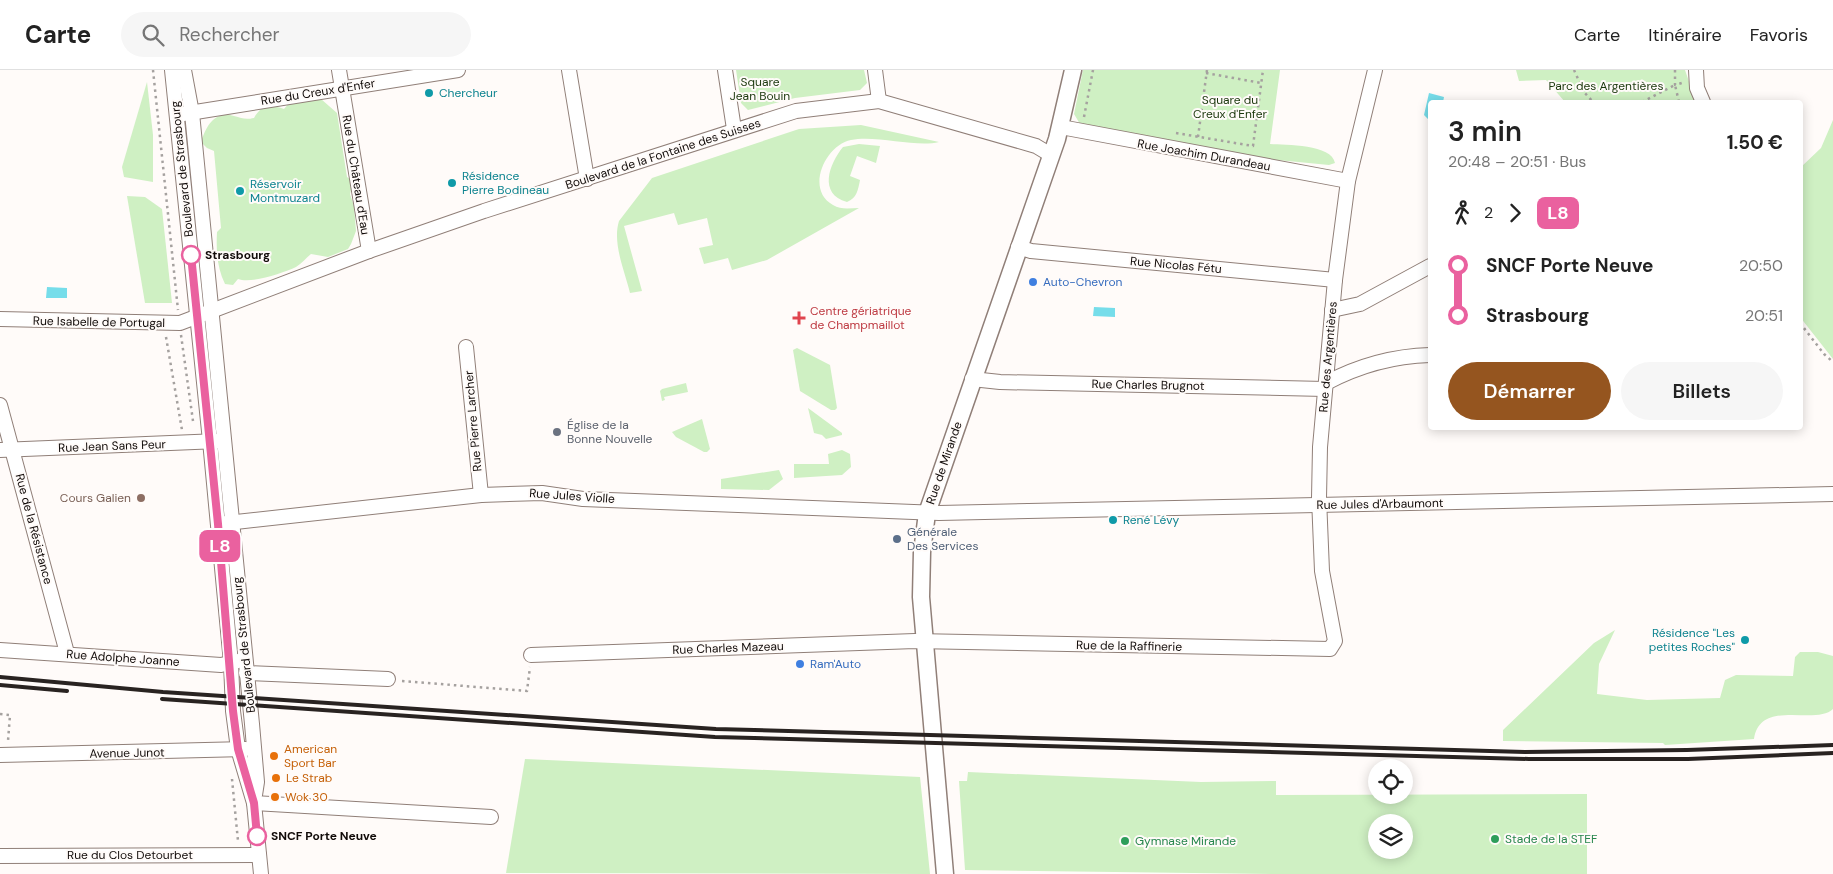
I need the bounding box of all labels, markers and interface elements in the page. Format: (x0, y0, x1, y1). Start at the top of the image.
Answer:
search box (121, 12, 471, 57)
text: Carte (25, 19, 91, 50)
icon: search (139, 21, 167, 49)
text: Rechercher (179, 22, 280, 47)
text: Carte (1574, 23, 1620, 47)
text: Itinéraire (1648, 23, 1722, 47)
text: Favoris (1750, 23, 1808, 47)
park label: Square Jean Bouin (730, 74, 790, 104)
street label: Rue du Creux d'Enfer (260, 75, 377, 109)
park label: Parc des Argentières (1549, 78, 1663, 94)
place label: Chercheur (439, 85, 498, 101)
marker: Chercheur (423, 87, 435, 99)
park label: Square du Creux d'Enfer (1193, 92, 1267, 122)
street label: Boulevard de Strasbourg (167, 100, 197, 238)
text: 3 min (1448, 113, 1522, 150)
street label: Rue du Château d'Eau (339, 114, 373, 236)
street label: Boulevard de la Fontaine des Suisses (563, 115, 763, 193)
text: 1.50 € (1727, 130, 1783, 155)
street label: Rue Joachim Durandeau (1136, 135, 1272, 175)
text: 20:48 – 20:51 · Bus (1448, 151, 1586, 172)
place label: Résidence Pierre Bodineau (462, 168, 549, 198)
place label: Réservoir Montmuzard (250, 176, 320, 206)
marker: Résidence Pierre Bodineau (446, 177, 458, 189)
marker: Réservoir Montmuzard (234, 185, 246, 197)
icon: walk (1448, 199, 1476, 227)
icon: forward (1501, 199, 1529, 227)
text: L8 (1547, 201, 1569, 225)
text: 2 (1484, 202, 1493, 223)
marker: Strasbourg (181, 245, 201, 265)
place label: Strasbourg (205, 247, 270, 263)
street label: Rue Nicolas Fétu (1130, 253, 1223, 277)
text: SNCF Porte Neuve (1486, 253, 1654, 278)
text: 20:50 (1739, 255, 1783, 276)
place label: Auto-Chevron (1043, 274, 1123, 290)
marker: Auto-Chevron (1027, 276, 1039, 288)
street label: Rue des Argentières (1315, 301, 1341, 413)
place label: Centre gériatrique de Champmaillot (810, 303, 912, 333)
text: Strasbourg (1486, 303, 1589, 328)
text: 20:51 (1745, 305, 1783, 326)
marker: Centre gériatrique de Champmaillot (792, 311, 806, 325)
street label: Rue Isabelle de Portugal (33, 313, 165, 331)
button: Démarrer (1448, 362, 1611, 420)
button: Billets (1621, 362, 1783, 420)
street label: Rue Pierre Larcher (461, 369, 485, 472)
street label: Rue Charles Brugnot (1091, 376, 1205, 394)
place label: Église de la Bonne Nouvelle (567, 417, 653, 447)
street label: Rue de Mirande (922, 419, 966, 507)
marker: Église de la Bonne Nouvelle (551, 426, 563, 438)
street label: Rue Jean Sans Peur (58, 436, 167, 456)
street label: Rue de la Résistance (12, 472, 57, 586)
street label: Rue Jules Violle (529, 485, 616, 507)
place label: Cours Galien (60, 490, 131, 506)
marker: Cours Galien (135, 492, 147, 504)
street label: Rue Jules d'Arbaumont (1316, 495, 1444, 513)
place label: René Lévy (1123, 512, 1179, 528)
marker: René Lévy (1107, 514, 1119, 526)
place label: Générale Des Services (907, 524, 978, 554)
line badge: L8 (198, 530, 242, 562)
marker: Générale Des Services (891, 533, 903, 545)
text: L8 (209, 534, 231, 558)
street label: Boulevard de Strasbourg (229, 576, 259, 714)
place label: Résidence "Les petites Roches" (1649, 625, 1735, 655)
marker: Résidence "Les petites Roches" (1739, 634, 1751, 646)
street label: Rue de la Raffinerie (1076, 637, 1182, 655)
street label: Rue Charles Mazeau (672, 638, 784, 658)
street label: Rue Adolphe Joanne (66, 646, 180, 670)
place label: Ram'Auto (810, 656, 861, 672)
marker: Ram'Auto (794, 658, 806, 670)
place label: American Sport Bar (284, 741, 337, 771)
street label: Avenue Junot (89, 744, 165, 762)
marker: American Sport Bar (268, 750, 280, 762)
map controls (1368, 759, 1413, 859)
button: locate (1368, 759, 1413, 804)
place label: Le Strab (286, 770, 332, 786)
marker: Le Strab (270, 772, 282, 784)
place label: Wok 30 (285, 789, 328, 805)
marker: Wok 30 (269, 791, 281, 803)
button: layers (1368, 814, 1413, 859)
marker: SNCF Porte Neuve (247, 826, 267, 846)
place label: SNCF Porte Neuve (271, 828, 377, 844)
place label: Stade de la STEF (1505, 831, 1598, 847)
place label: Gymnase Mirande (1135, 833, 1236, 849)
marker: Stade de la STEF (1489, 833, 1501, 845)
marker: Gymnase Mirande (1119, 835, 1131, 847)
street label: Rue du Clos Detourbet (67, 847, 193, 863)

